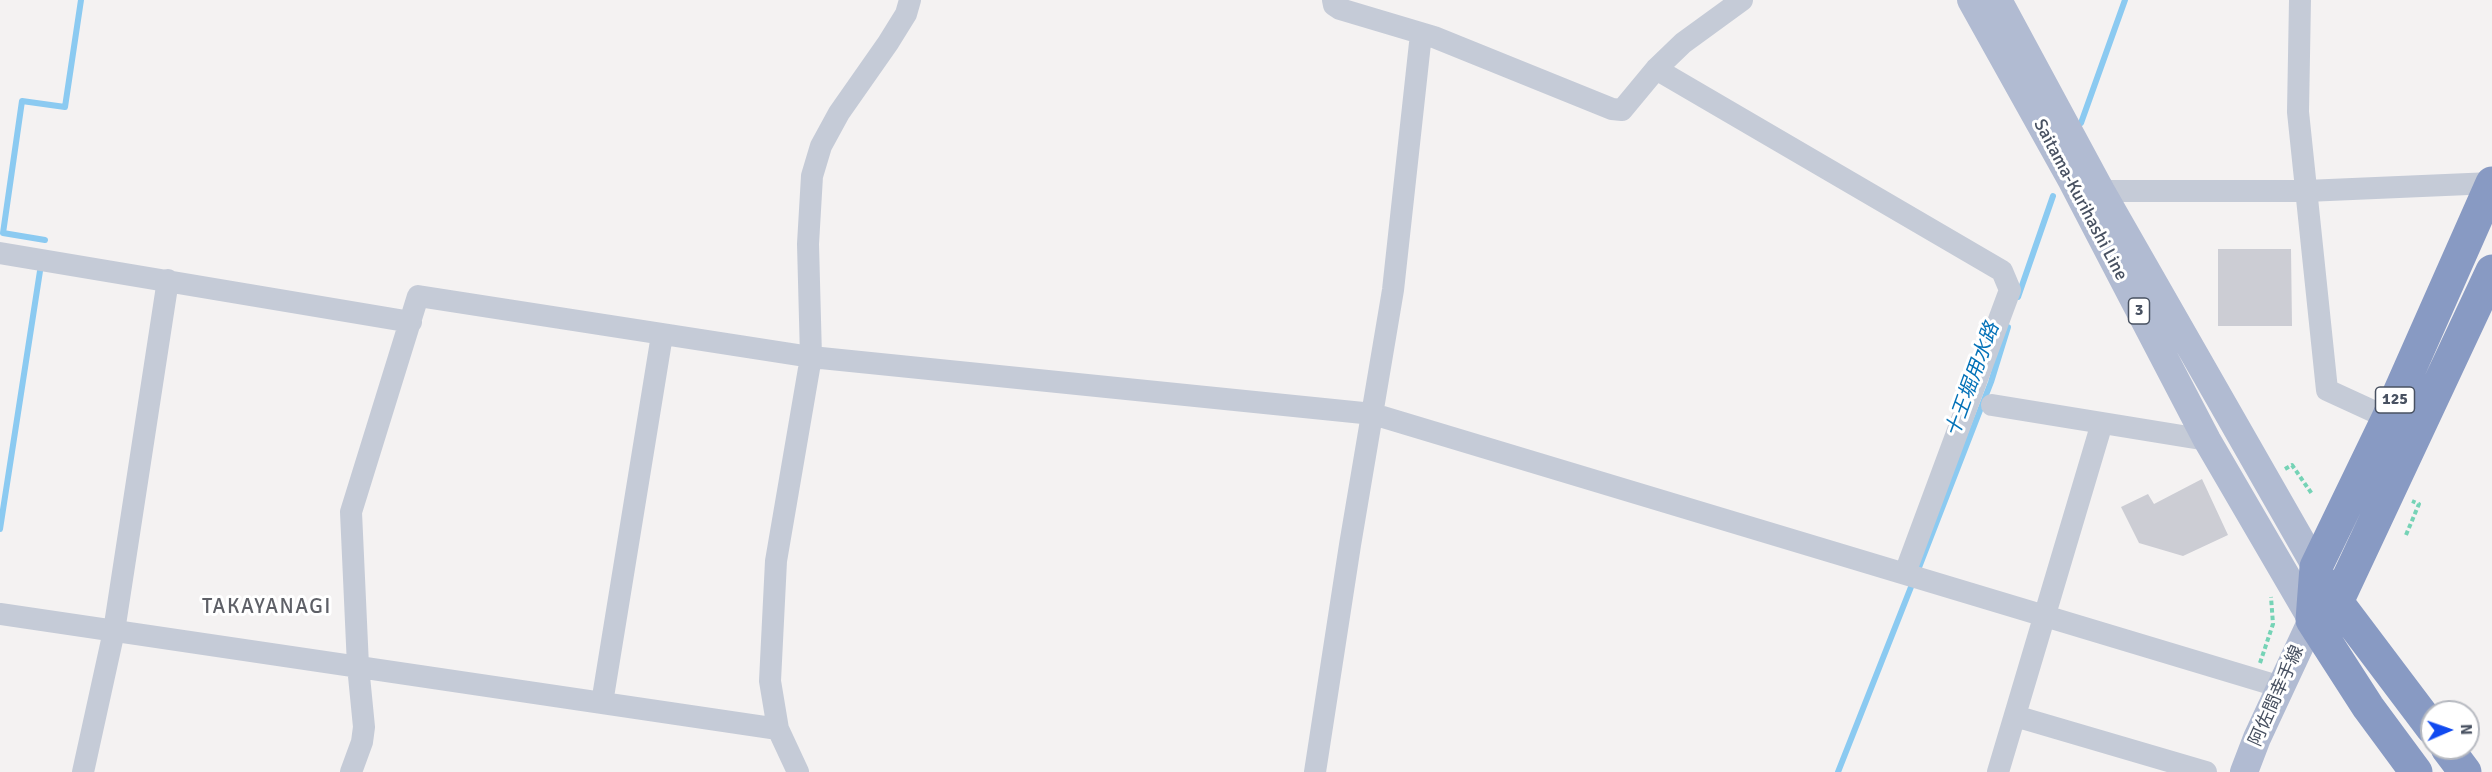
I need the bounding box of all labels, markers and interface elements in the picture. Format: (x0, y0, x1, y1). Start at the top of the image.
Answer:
street label: Saitama-Kurihashi Line (2028, 116, 2132, 284)
road number: 3 (2128, 298, 2150, 324)
water label: 十王堀用水路 (1941, 320, 2005, 440)
road number: 125 (2376, 387, 2414, 413)
district label: TAKAYANAGI (202, 594, 332, 620)
street label: 阿佐間幸手線 (2245, 642, 2309, 750)
north arrow (2420, 700, 2480, 760)
text: N (2456, 724, 2476, 735)

